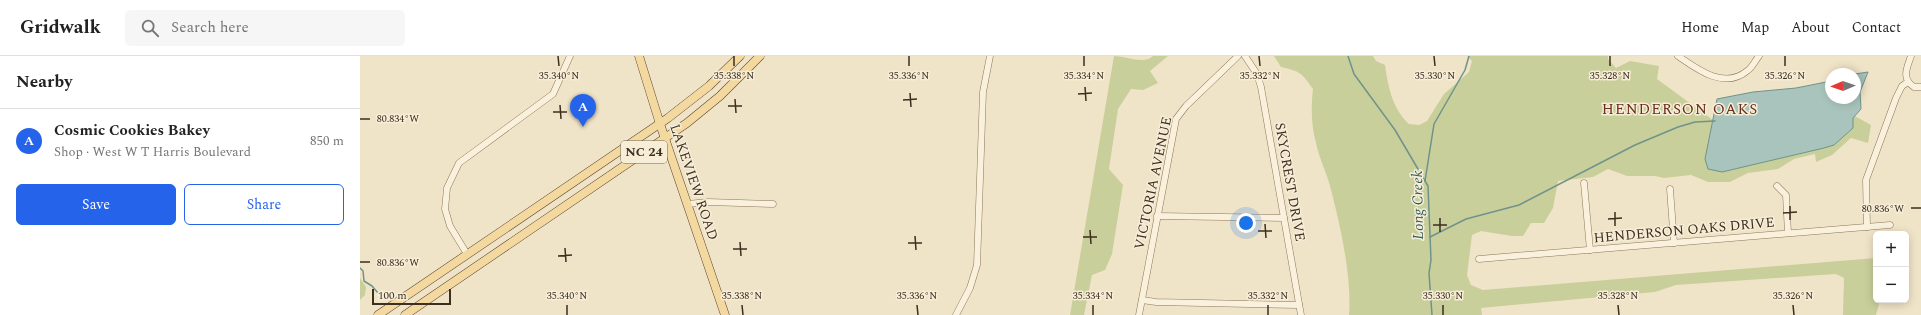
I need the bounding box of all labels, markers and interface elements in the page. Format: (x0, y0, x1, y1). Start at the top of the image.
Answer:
search box (125, 10, 405, 46)
text: Gridwalk (20, 13, 101, 42)
text: Search here (171, 16, 249, 39)
icon: search (139, 17, 161, 39)
text: Home (1681, 17, 1719, 38)
text: Map (1741, 17, 1769, 38)
text: About (1791, 17, 1830, 38)
text: Contact (1852, 17, 1901, 38)
text: 35.340°N (539, 68, 579, 84)
text: 35.338°N (714, 68, 754, 84)
text: 35.336°N (889, 68, 929, 84)
text: 35.334°N (1064, 68, 1104, 84)
text: 35.332°N (1240, 68, 1280, 84)
text: 35.330°N (1415, 68, 1455, 84)
text: 35.328°N (1590, 68, 1630, 84)
text: 35.326°N (1765, 68, 1805, 84)
north arrow (1825, 68, 1861, 104)
text: Nearby (16, 69, 72, 95)
pin: A (570, 94, 596, 127)
district label: HENDERSON OAKS (1602, 98, 1758, 121)
text: 80.834°W (377, 111, 419, 127)
street label: VICTORIA AVENUE (1129, 115, 1177, 251)
text: Cosmic Cookies Bakey (54, 119, 210, 142)
street label: LAKEVIEW ROAD (664, 121, 724, 243)
street label: SKYCREST DRIVE (1269, 121, 1311, 243)
text: A (24, 131, 34, 151)
text: 850 m (310, 131, 344, 151)
road number: NC 24 (621, 141, 667, 163)
text: Shop · West W T Harris Boulevard (54, 142, 251, 162)
water label: Long Creek (1406, 170, 1430, 240)
button: Save (16, 184, 176, 225)
button: Share (184, 184, 344, 225)
text: 80.836°W (1862, 201, 1904, 217)
street label: HENDERSON OAKS DRIVE (1593, 212, 1775, 248)
your location (1236, 213, 1256, 233)
map controls (1873, 231, 1909, 303)
button: + (1873, 231, 1909, 267)
text: 80.836°W (377, 255, 419, 271)
button: − (1873, 267, 1909, 303)
scale bar (372, 287, 451, 306)
text: 100 m (378, 287, 407, 304)
text: 35.340°N (547, 288, 587, 304)
text: 35.338°N (722, 288, 762, 304)
text: 35.336°N (897, 288, 937, 304)
text: 35.334°N (1073, 288, 1113, 304)
text: 35.332°N (1248, 288, 1288, 304)
text: 35.330°N (1423, 288, 1463, 304)
text: 35.328°N (1598, 288, 1638, 304)
text: 35.326°N (1773, 288, 1813, 304)

